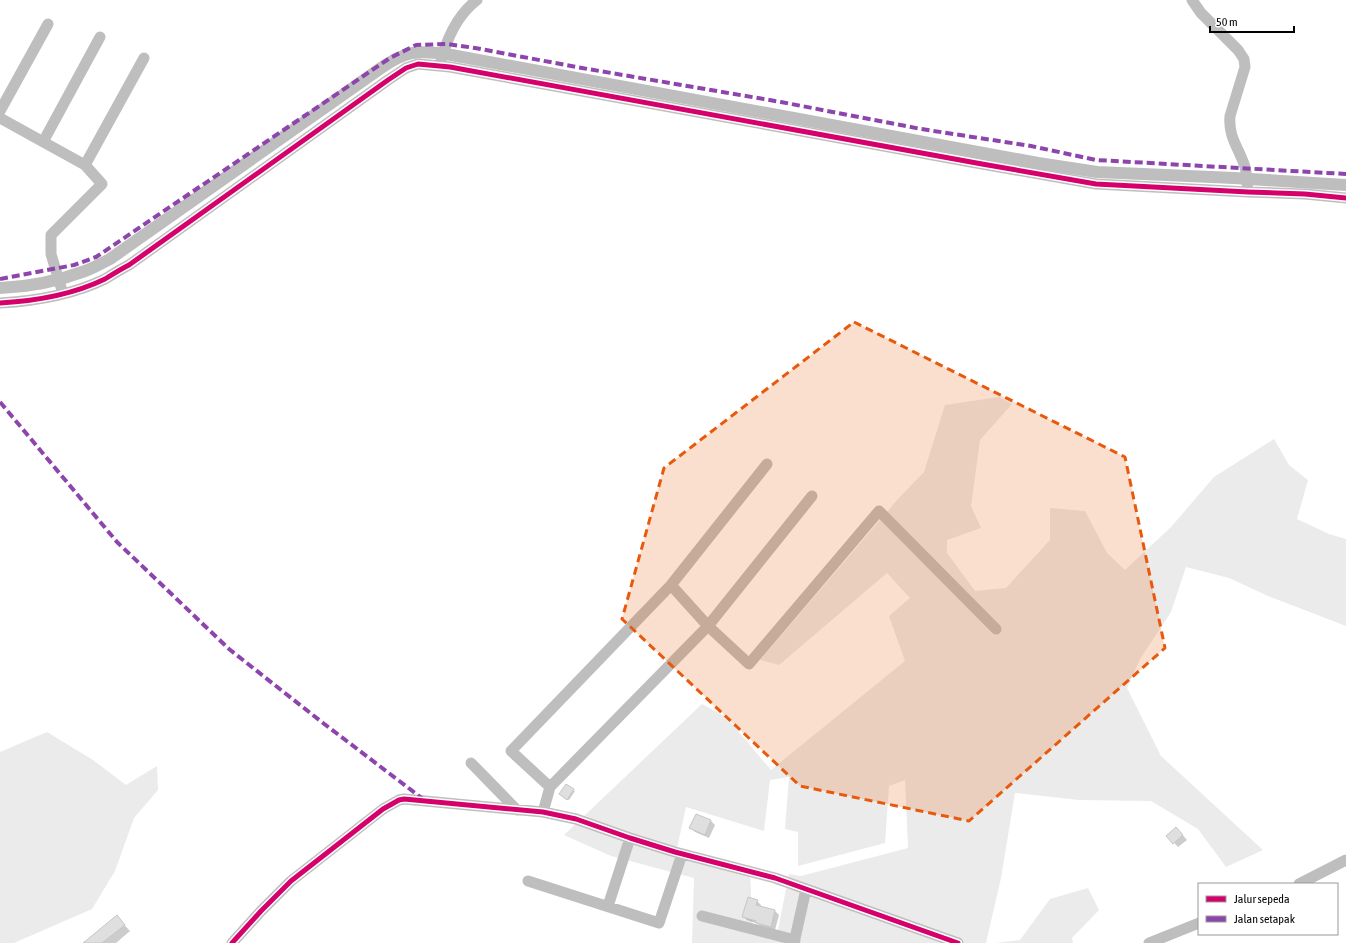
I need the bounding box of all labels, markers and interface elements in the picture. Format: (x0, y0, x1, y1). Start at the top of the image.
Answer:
scale bar (1210, 8, 1294, 34)
text: 50 m (1216, 15, 1238, 29)
legend (1198, 883, 1338, 935)
text: Jalur sepeda (1234, 892, 1290, 906)
text: Jalan setapak (1234, 912, 1296, 926)

